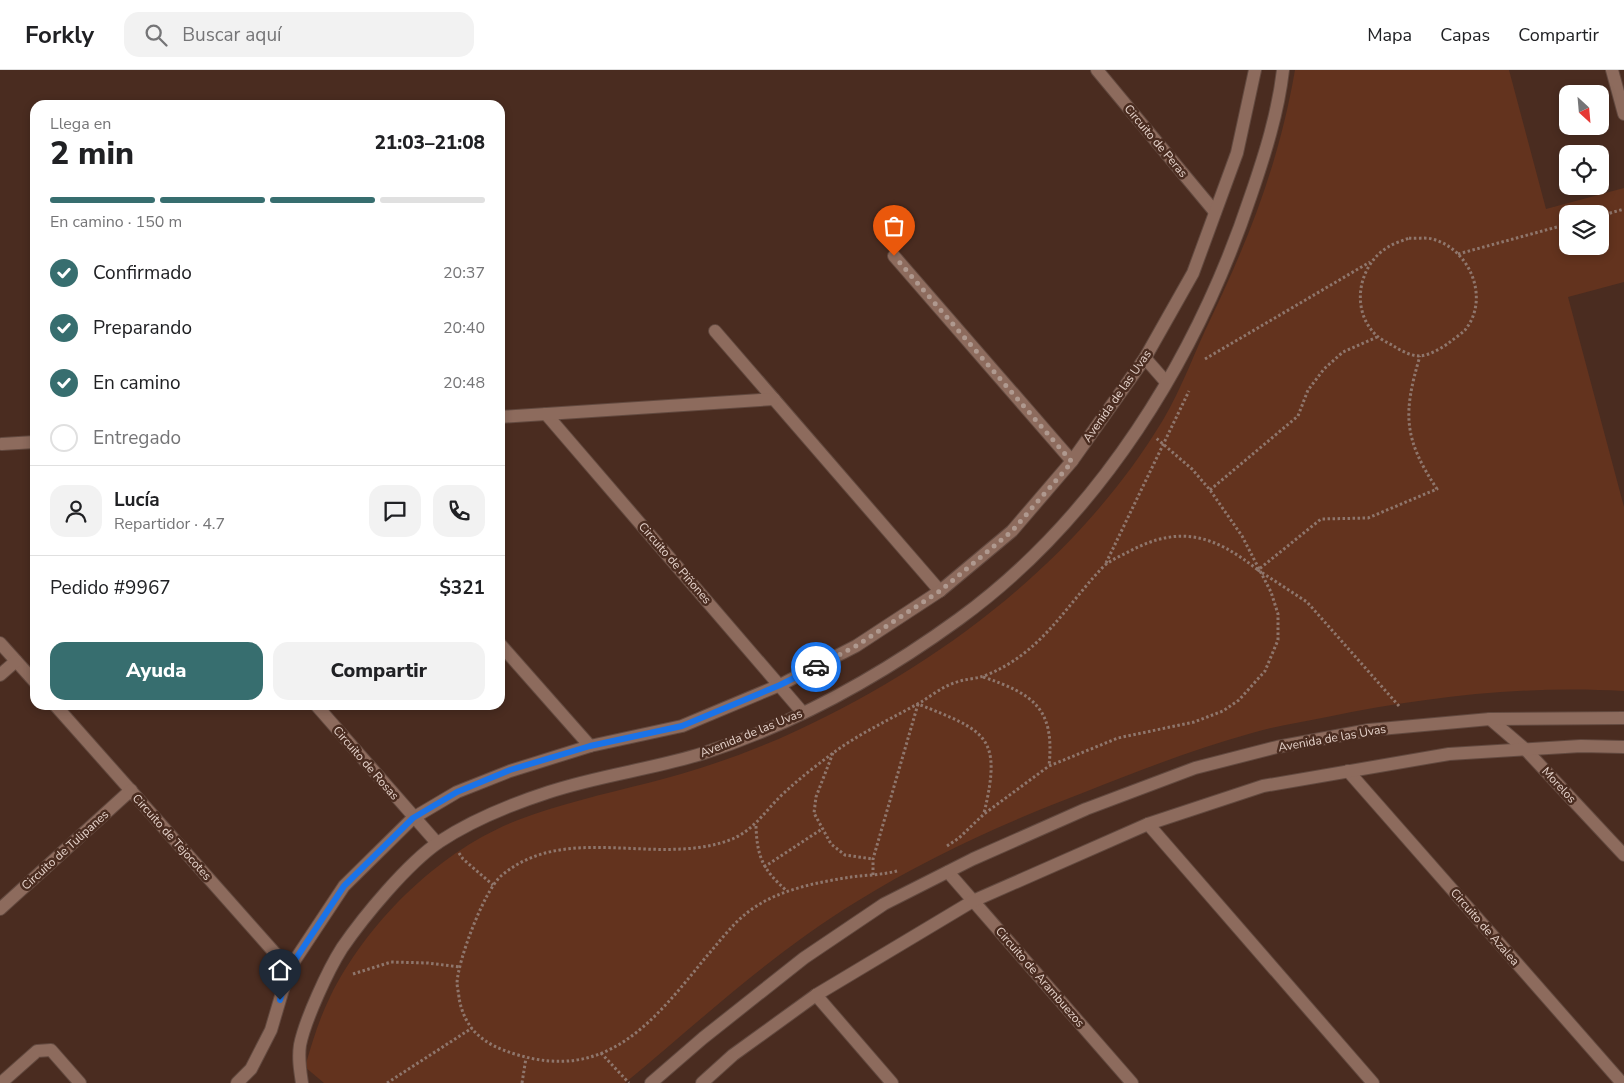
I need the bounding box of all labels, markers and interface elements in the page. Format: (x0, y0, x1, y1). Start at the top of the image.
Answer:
search box (124, 12, 474, 57)
text: Forkly (25, 19, 94, 51)
icon: search (142, 21, 170, 49)
text: Buscar aquí (182, 22, 281, 48)
text: Mapa (1367, 23, 1412, 47)
text: Capas (1440, 23, 1490, 47)
text: Compartir (1518, 23, 1599, 47)
north arrow (1559, 85, 1609, 135)
map controls (1559, 85, 1609, 255)
street label: Circuito de Peras (1121, 101, 1191, 181)
text: Llega en (50, 113, 111, 135)
text: 21:03–21:08 (374, 130, 485, 156)
text: 2 min (50, 132, 134, 175)
button: locate (1559, 145, 1609, 195)
pin (873, 205, 915, 256)
button: layers (1559, 205, 1609, 255)
text: En camino · 150 m (50, 211, 182, 233)
icon: bag (880, 212, 908, 240)
icon: check (50, 259, 78, 287)
text: Confirmado (93, 260, 192, 286)
text: 20:37 (443, 262, 485, 284)
icon: check (50, 314, 78, 342)
text: Preparando (93, 315, 192, 341)
text: 20:40 (443, 317, 485, 339)
street label: Avenida de las Uvas (1079, 347, 1155, 445)
icon: check (50, 369, 78, 397)
text: En camino (93, 370, 181, 396)
text: 20:48 (443, 372, 485, 394)
text: Entregado (93, 425, 181, 451)
button: person (50, 485, 102, 537)
button: chat (369, 485, 421, 537)
button: phone (433, 485, 485, 537)
text: Lucía (114, 487, 160, 513)
text: Repartidor · 4.7 (114, 513, 225, 535)
street label: Circuito de Piñones (635, 519, 715, 607)
text: Pedido #9967 (50, 575, 171, 601)
text: $321 (439, 575, 485, 601)
button: Ayuda (50, 642, 263, 700)
button: Compartir (273, 642, 485, 700)
courier (791, 642, 841, 692)
icon: car (802, 653, 830, 681)
street label: Avenida de las Uvas (697, 705, 805, 761)
street label: Avenida de las Uvas (1277, 721, 1387, 755)
street label: Circuito de Rosas (329, 723, 403, 804)
street label: Morelos (1538, 764, 1580, 807)
street label: Circuito de Tejocotes (129, 790, 215, 884)
street label: Circuito de Tulipanes (18, 806, 112, 894)
street label: Circuito de Azalea (1447, 885, 1523, 969)
street label: Circuito de Arambuezos (992, 923, 1088, 1031)
pin (259, 949, 301, 1000)
icon: home (266, 956, 294, 984)

